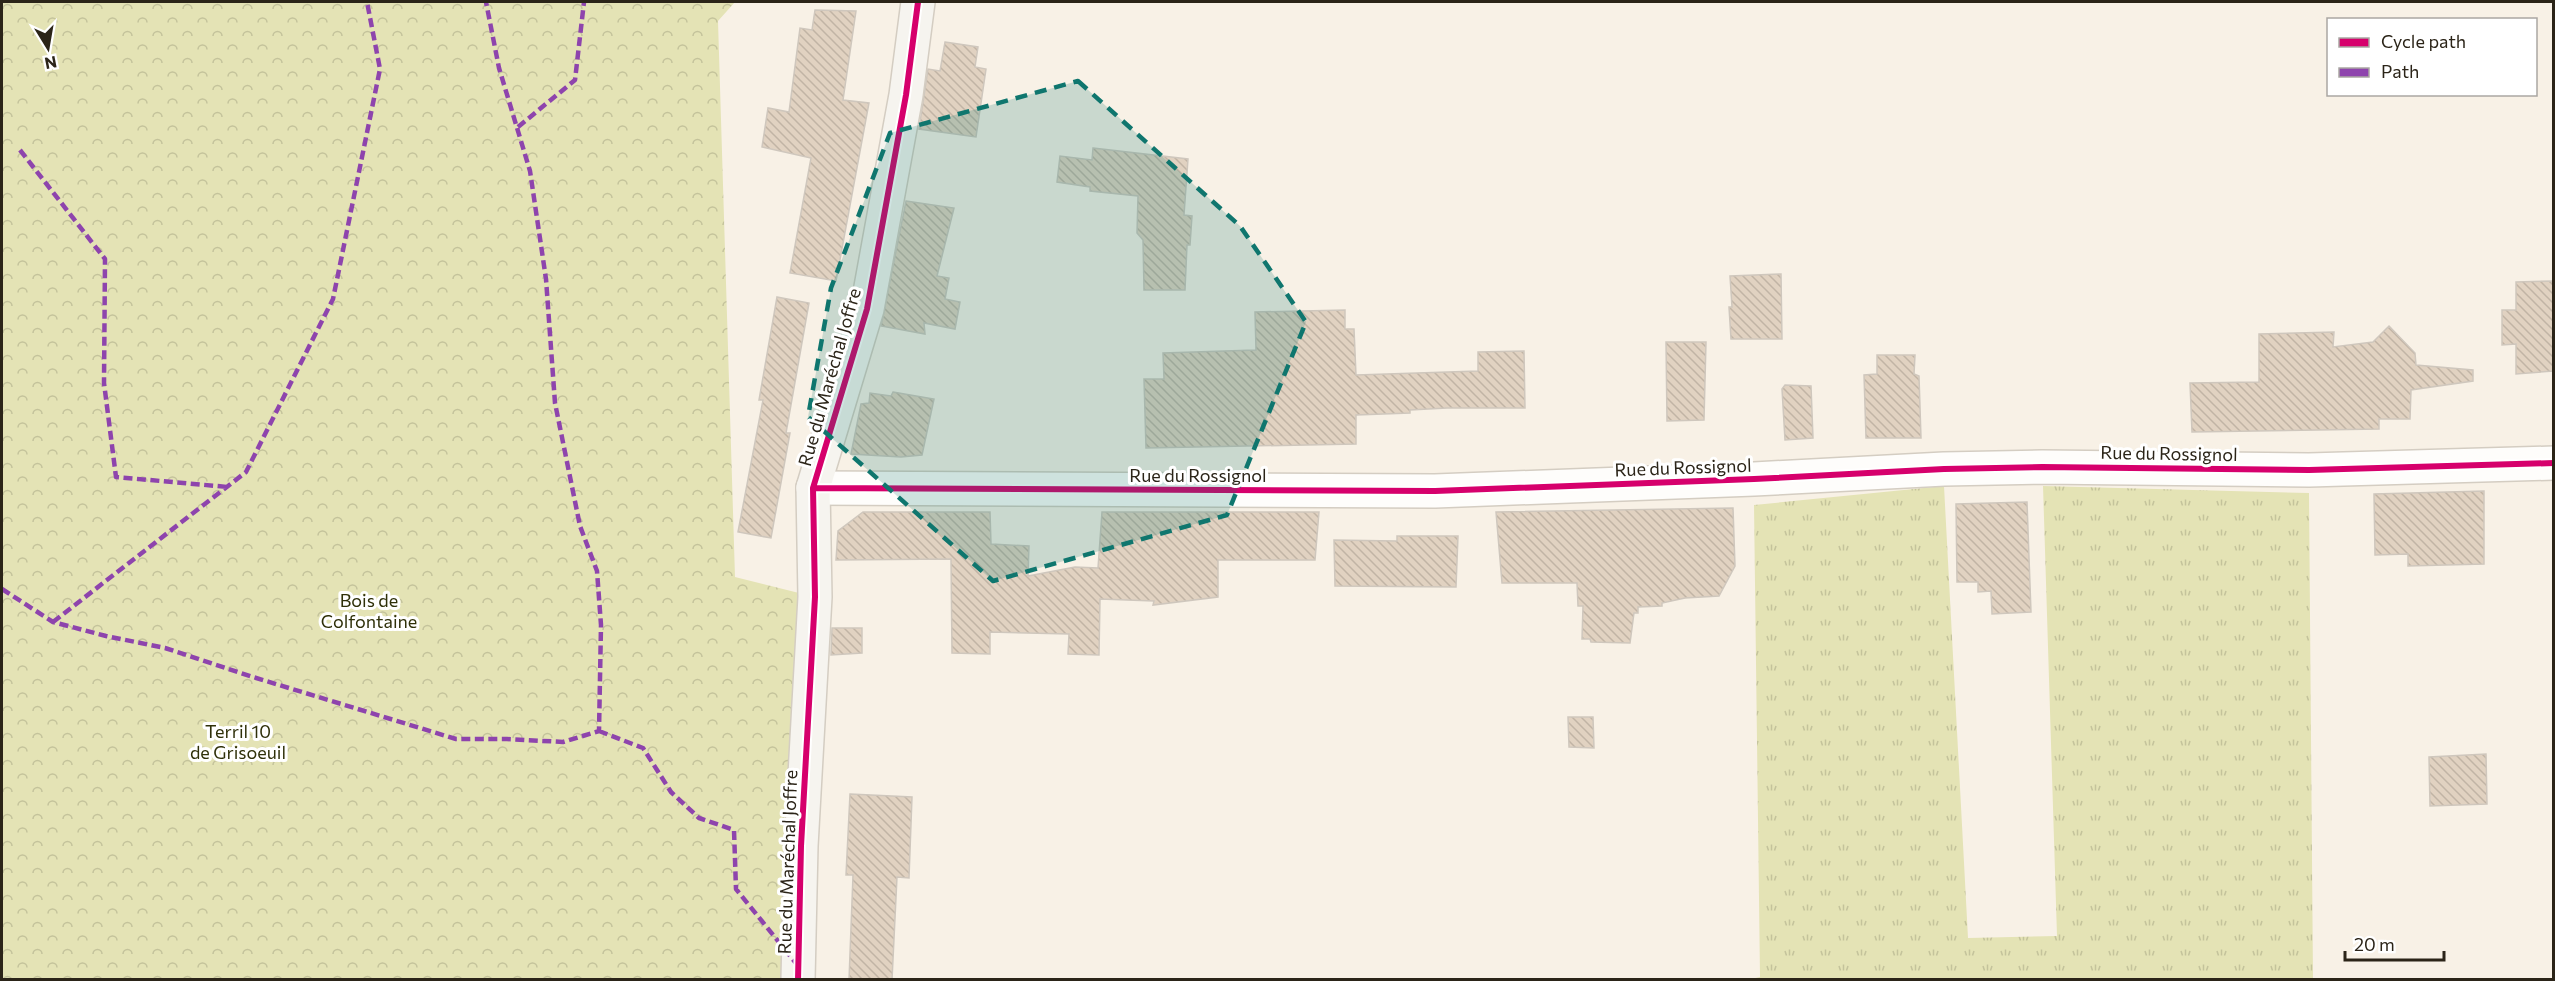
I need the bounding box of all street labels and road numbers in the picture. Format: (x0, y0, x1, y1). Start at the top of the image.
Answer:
street label: Rue du Maréchal Joffre (793, 285, 865, 469)
street label: Rue du Rossignol (2100, 441, 2238, 465)
street label: Rue du Rossignol (1614, 454, 1752, 480)
street label: Rue du Rossignol (1129, 464, 1267, 486)
street label: Rue du Maréchal Joffre (773, 769, 801, 955)

